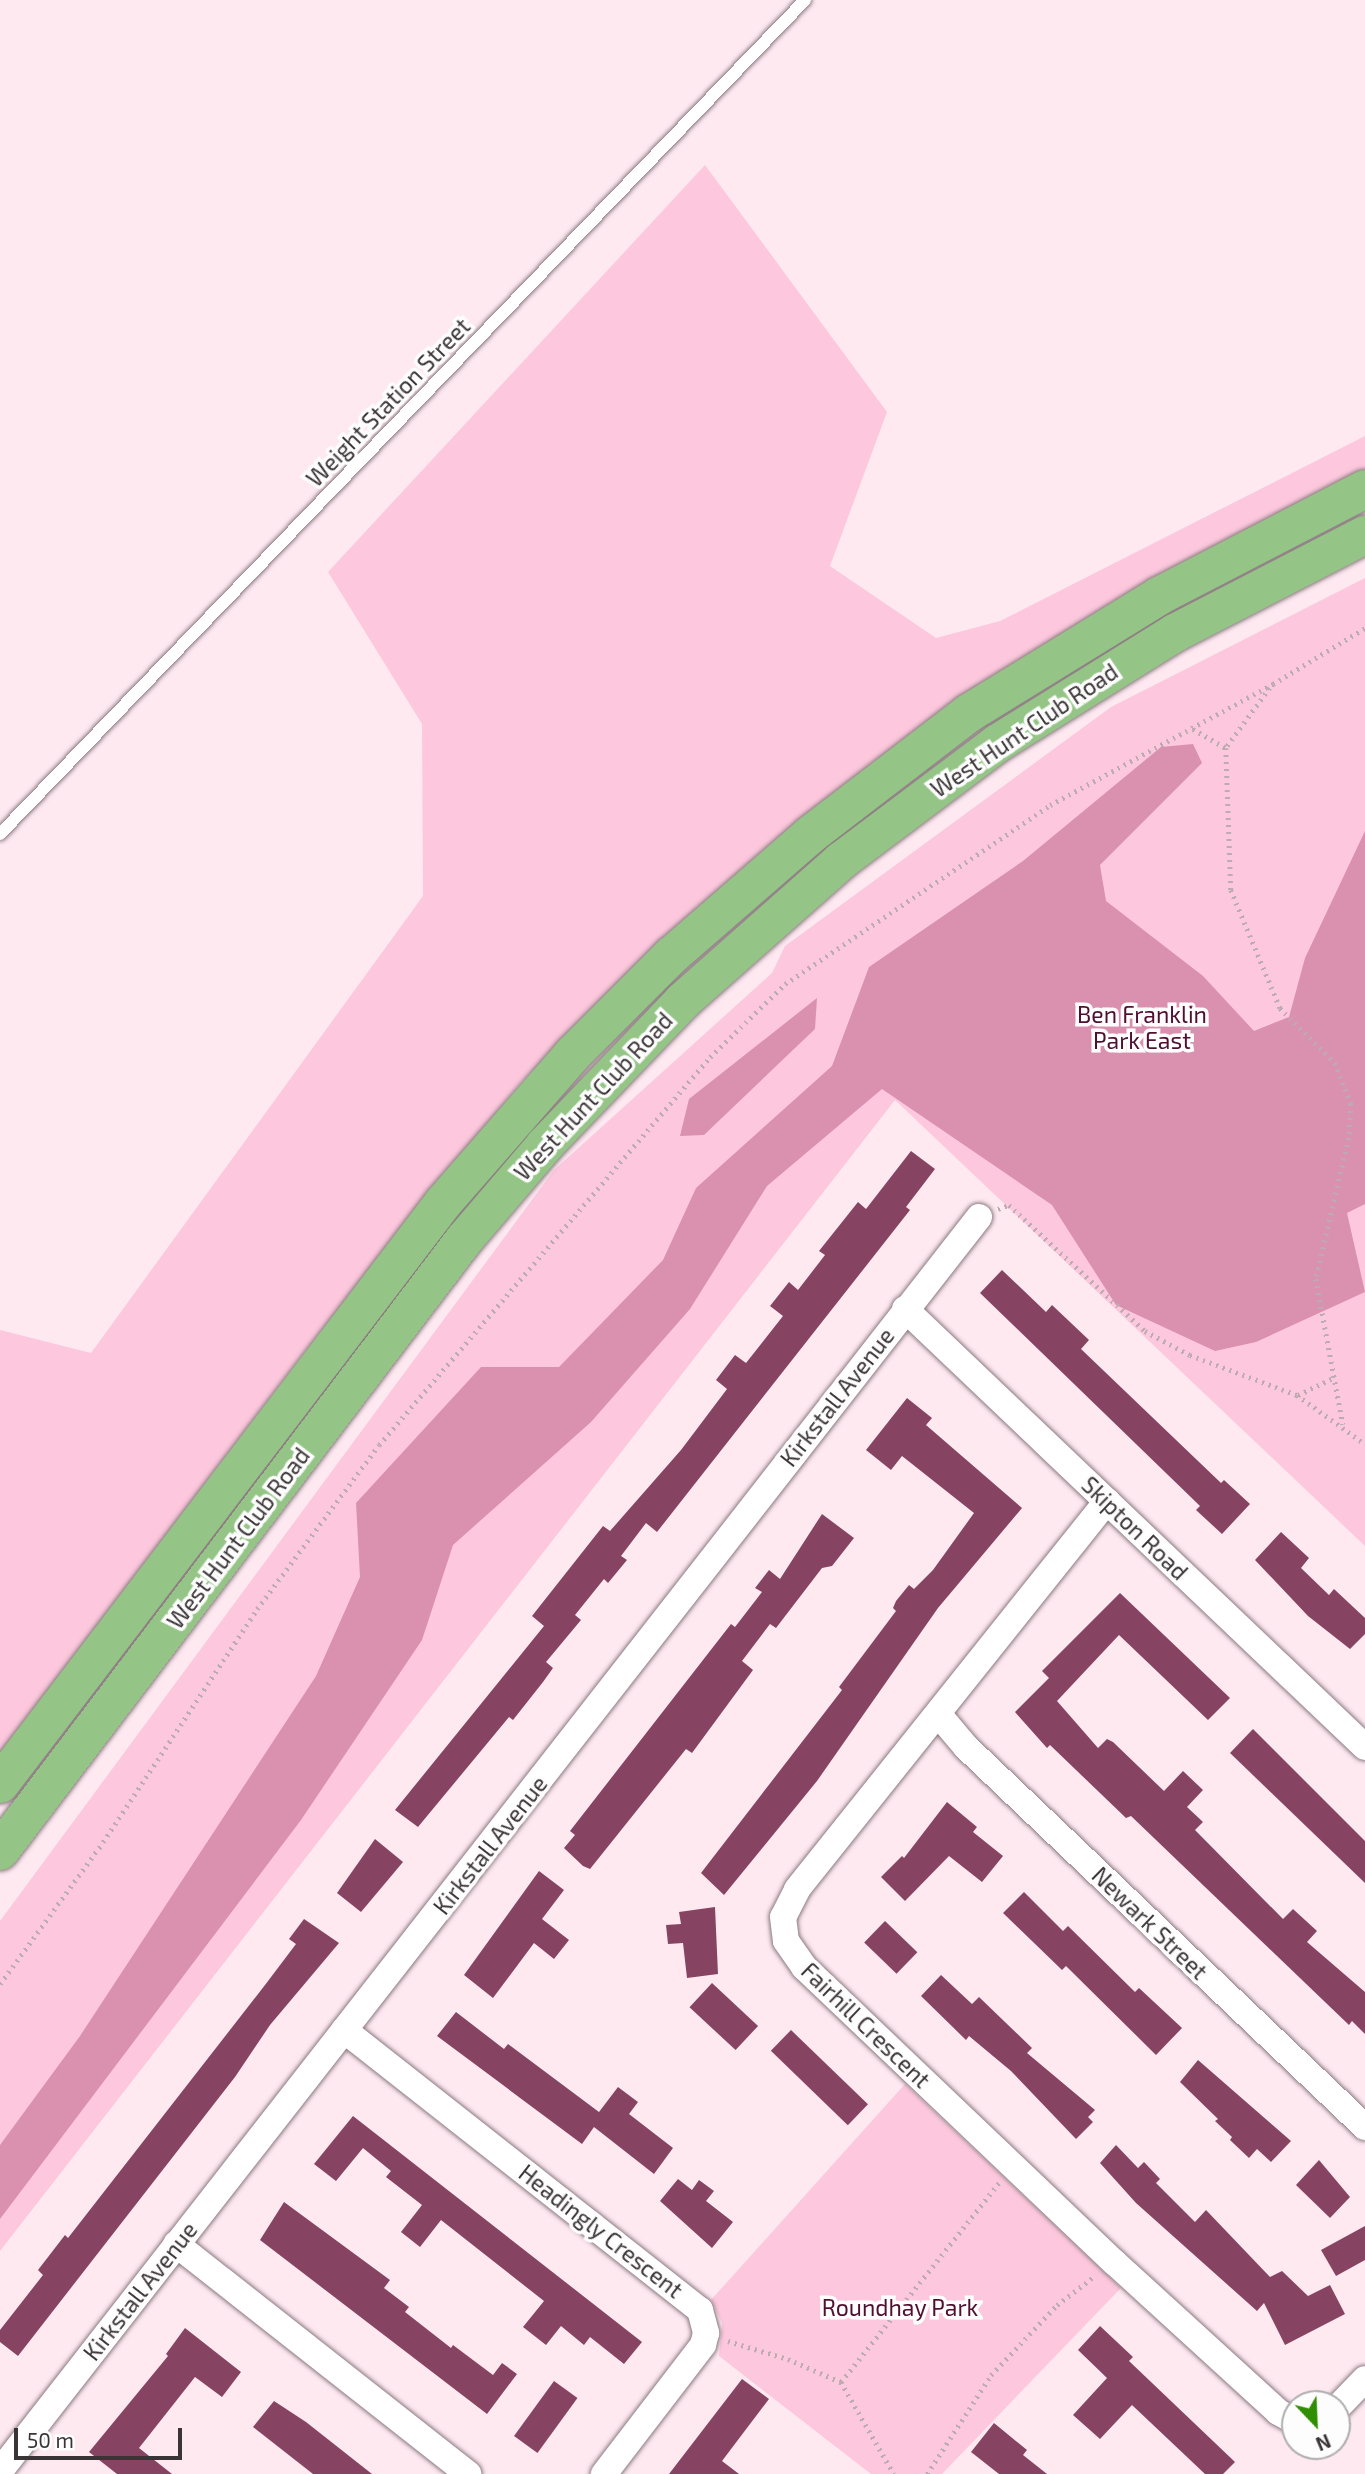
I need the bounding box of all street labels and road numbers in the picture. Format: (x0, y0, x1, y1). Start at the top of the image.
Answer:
street label: Weight Station Street (300, 312, 476, 492)
street label: West Hunt Club Road (925, 657, 1123, 803)
street label: West Hunt Club Road (508, 1006, 678, 1186)
street label: Kirkstall Avenue (774, 1322, 900, 1472)
street label: West Hunt Club Road (161, 1442, 315, 1634)
street label: Skipton Road (1076, 1471, 1194, 1585)
street label: Kirkstall Avenue (427, 1770, 553, 1920)
street label: Newark Street (1086, 1861, 1214, 1985)
street label: Fairhill Crescent (796, 1956, 936, 2094)
street label: Headingly Crescent (513, 2158, 689, 2304)
street label: Kirkstall Avenue (77, 2216, 203, 2366)

